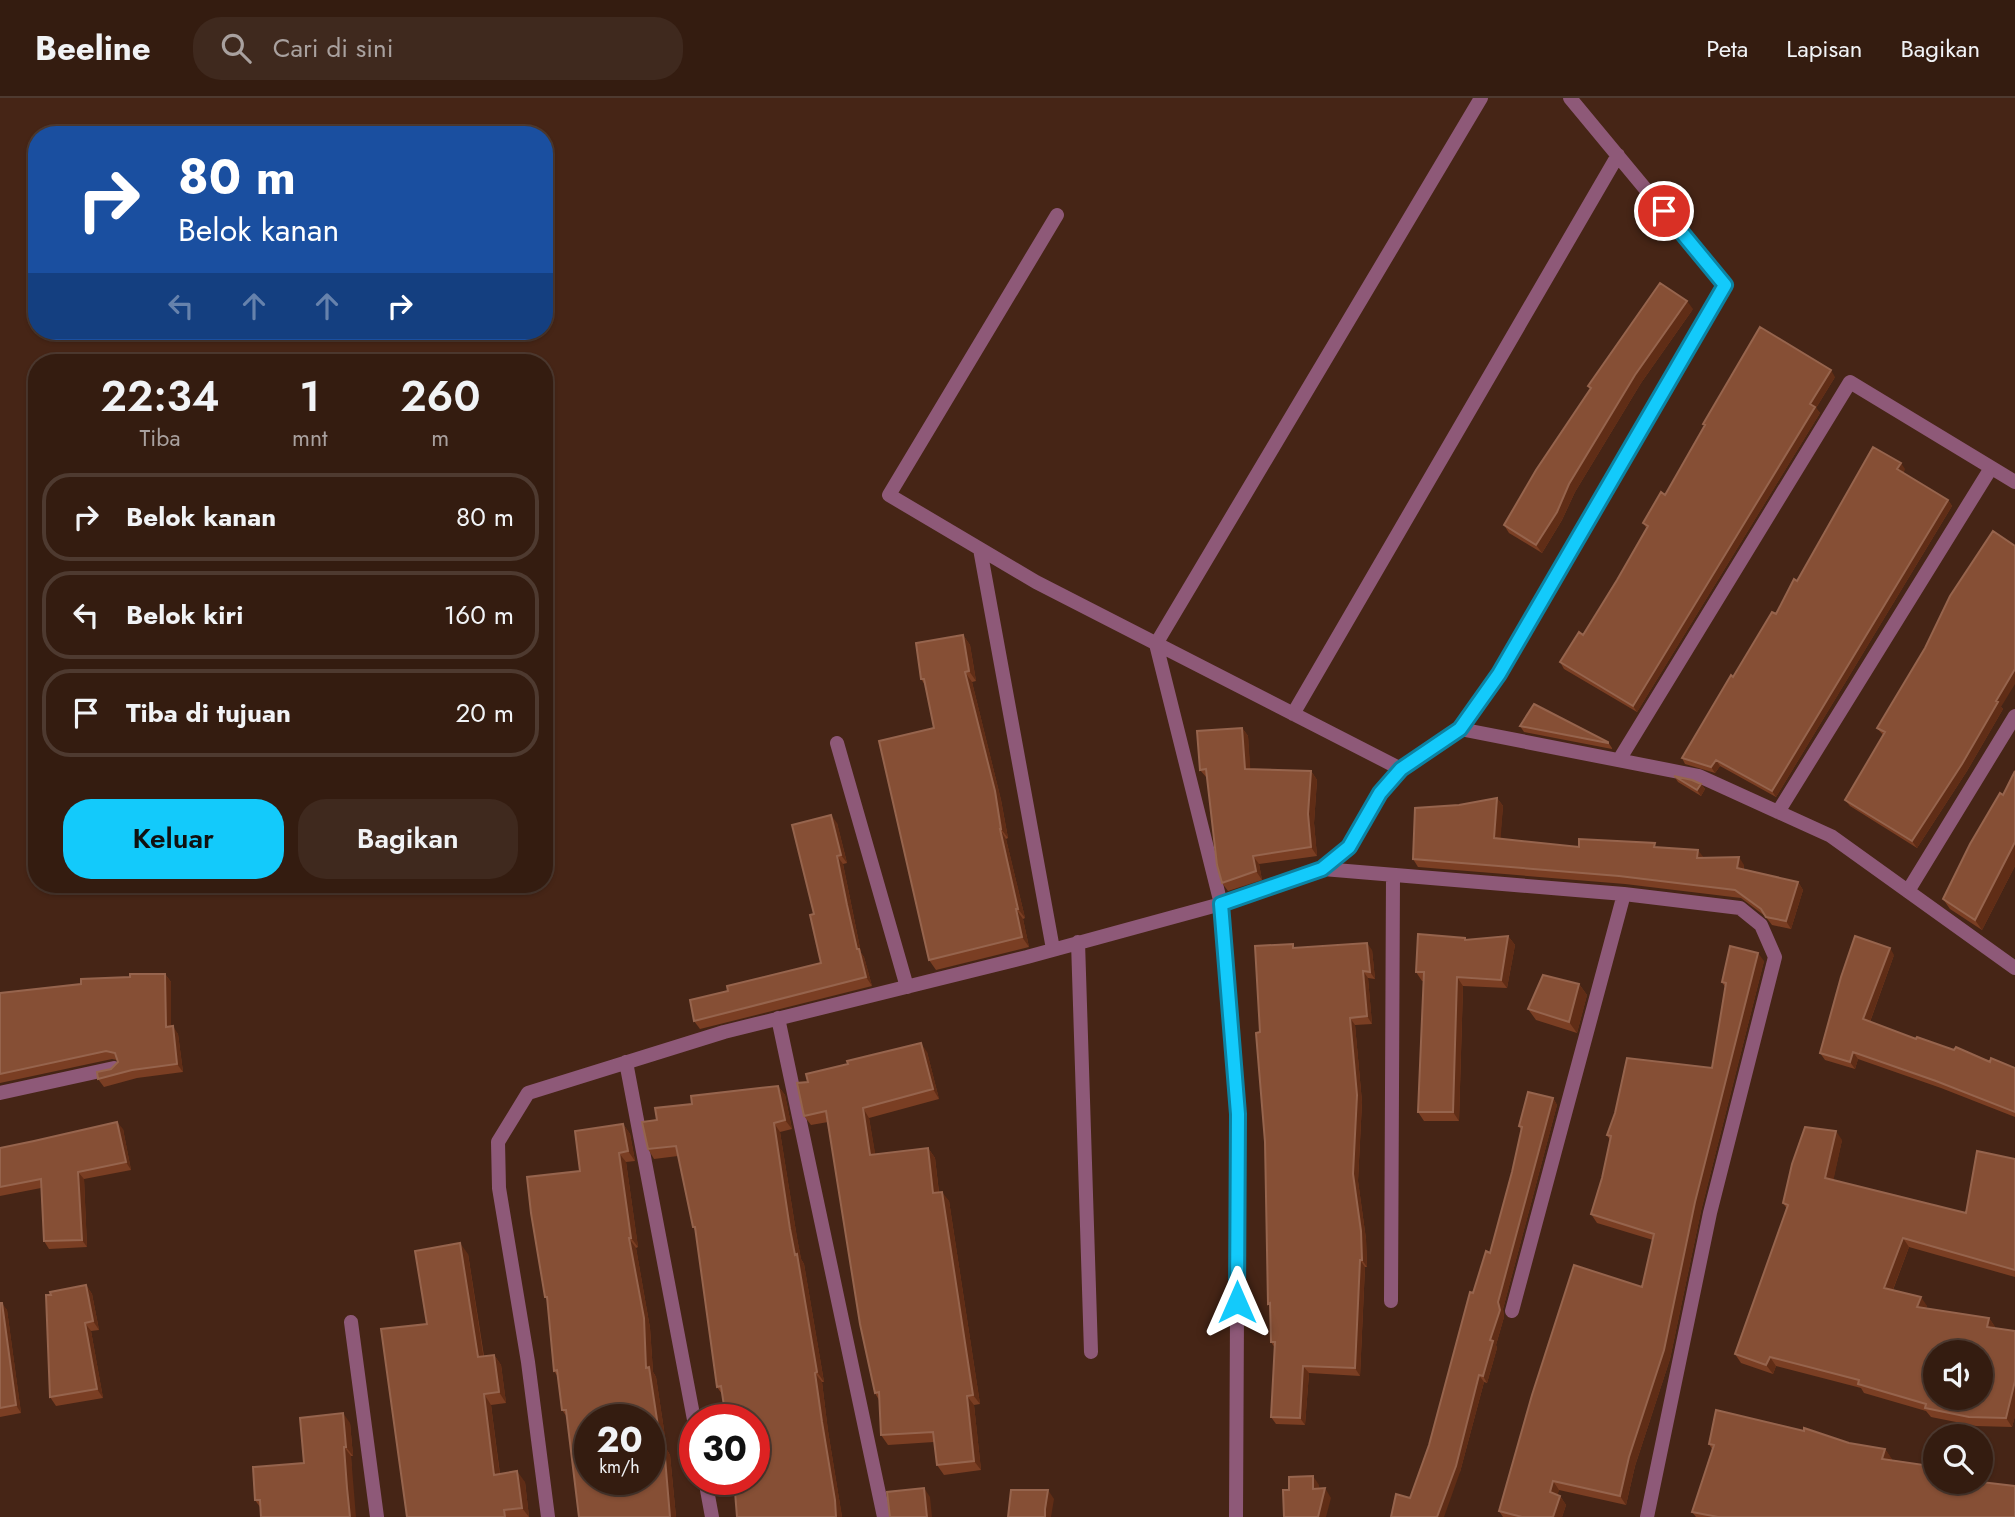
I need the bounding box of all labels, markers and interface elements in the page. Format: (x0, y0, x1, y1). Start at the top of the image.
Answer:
search box (193, 17, 683, 80)
text: Beeline (35, 25, 151, 72)
icon: search (217, 29, 255, 67)
text: Cari di sini (273, 29, 393, 67)
text: Peta (1706, 31, 1748, 66)
text: Lapisan (1786, 31, 1862, 66)
text: Bagikan (1900, 31, 1980, 66)
text: 80 m (178, 142, 296, 212)
icon: right (63, 154, 154, 245)
pin (1634, 181, 1694, 241)
icon: arrive (1645, 192, 1683, 230)
text: Belok kanan (178, 207, 339, 253)
icon: left (162, 287, 200, 325)
icon: ahead (235, 287, 273, 325)
icon: ahead (308, 287, 346, 325)
icon: right (381, 287, 419, 325)
text: 22:34 (101, 366, 220, 427)
text: 1 (300, 366, 320, 427)
text: 260 (400, 366, 480, 427)
text: Tiba (140, 421, 180, 455)
text: mnt (292, 421, 328, 455)
text: m (431, 421, 449, 455)
icon: right (67, 498, 105, 536)
text: Belok kanan (126, 498, 276, 536)
text: 80 m (456, 498, 514, 536)
icon: left (67, 596, 105, 634)
text: Belok kiri (126, 596, 243, 634)
text: 160 m (444, 596, 514, 634)
icon: arrive (67, 694, 105, 732)
text: Tiba di tujuan (126, 694, 291, 732)
text: 20 m (456, 694, 514, 732)
button: Keluar (63, 799, 284, 879)
button: Bagikan (298, 799, 518, 879)
position arrow (1200, 1265, 1274, 1339)
map controls (1923, 1340, 1993, 1494)
button: sound (1923, 1340, 1993, 1410)
speed limit sign: 30 (679, 1404, 770, 1495)
text: 20 (596, 1415, 643, 1465)
button: search (1923, 1424, 1993, 1494)
text: km/h (599, 1454, 640, 1480)

